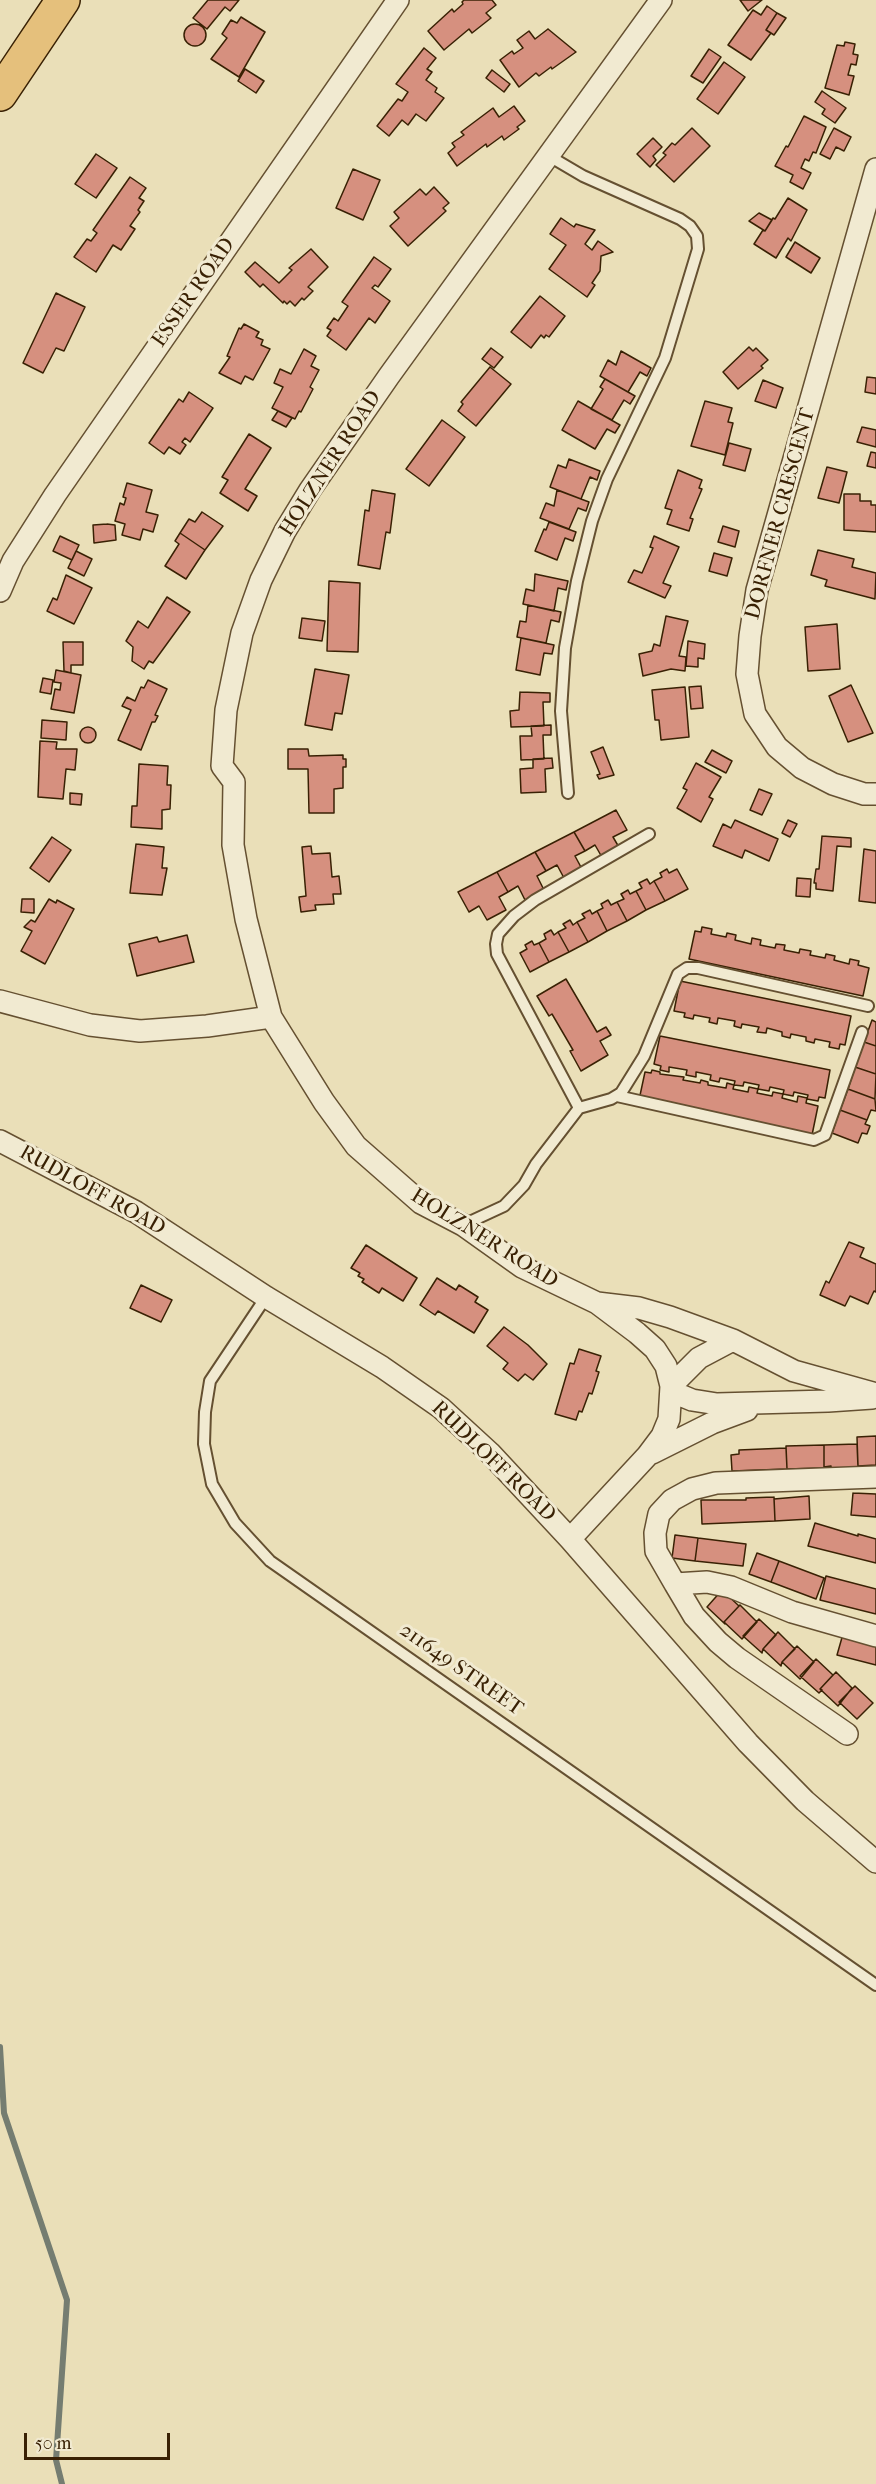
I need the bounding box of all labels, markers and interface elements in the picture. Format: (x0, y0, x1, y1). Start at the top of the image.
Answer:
street label: ESSER ROAD (147, 234, 241, 352)
street label: HOLZNER ROAD (275, 386, 387, 542)
street label: DORFNER CRESCENT (741, 406, 821, 622)
street label: RUDLOFF ROAD (15, 1140, 169, 1242)
street label: HOLZNER ROAD (406, 1184, 562, 1294)
street label: RUDLOFF ROAD (426, 1396, 560, 1528)
street label: 211649 STREET (394, 1618, 528, 1722)
scale bar (27, 2421, 172, 2459)
text: 50 m (35, 2433, 71, 2454)

